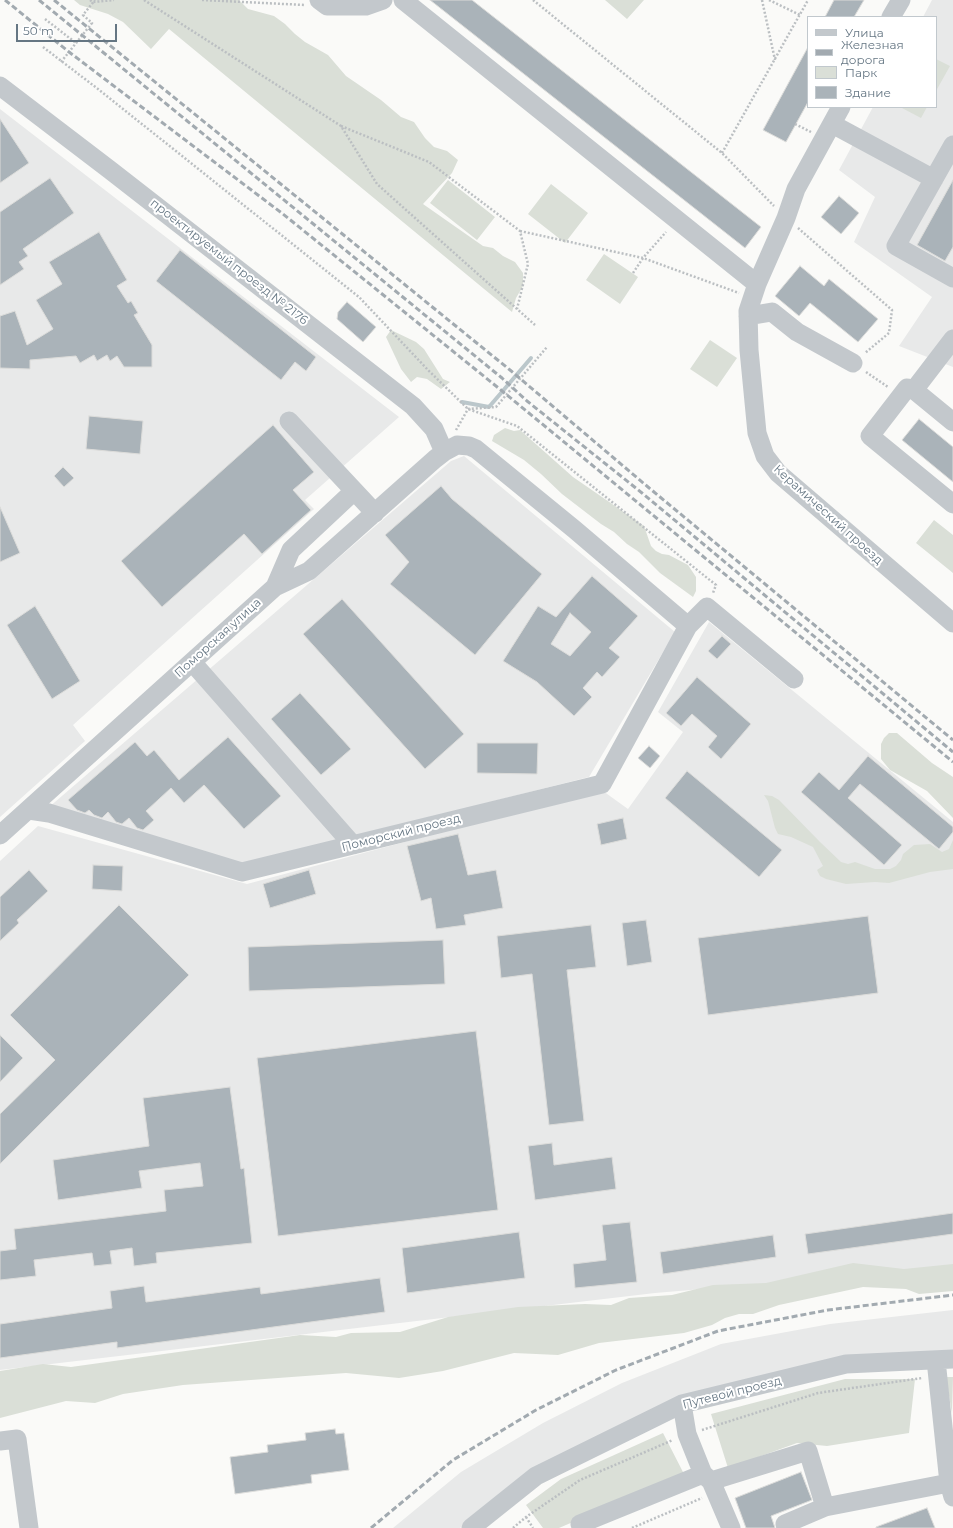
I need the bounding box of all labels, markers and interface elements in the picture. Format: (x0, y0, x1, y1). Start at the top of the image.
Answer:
scale bar (18, 16, 119, 42)
legend (807, 16, 937, 108)
text: 50 m (23, 23, 54, 38)
text: Улица (845, 25, 884, 40)
text: Железная дорога (841, 37, 904, 67)
text: Парк (845, 65, 877, 80)
text: Здание (845, 85, 891, 100)
street label: проектируемый проезд № 2176 (147, 196, 311, 328)
street label: Керамический проезд (770, 462, 886, 568)
street label: Поморская улица (172, 595, 264, 681)
street label: Поморский проезд (340, 811, 462, 855)
street label: Путевой проезд (681, 1374, 783, 1412)

